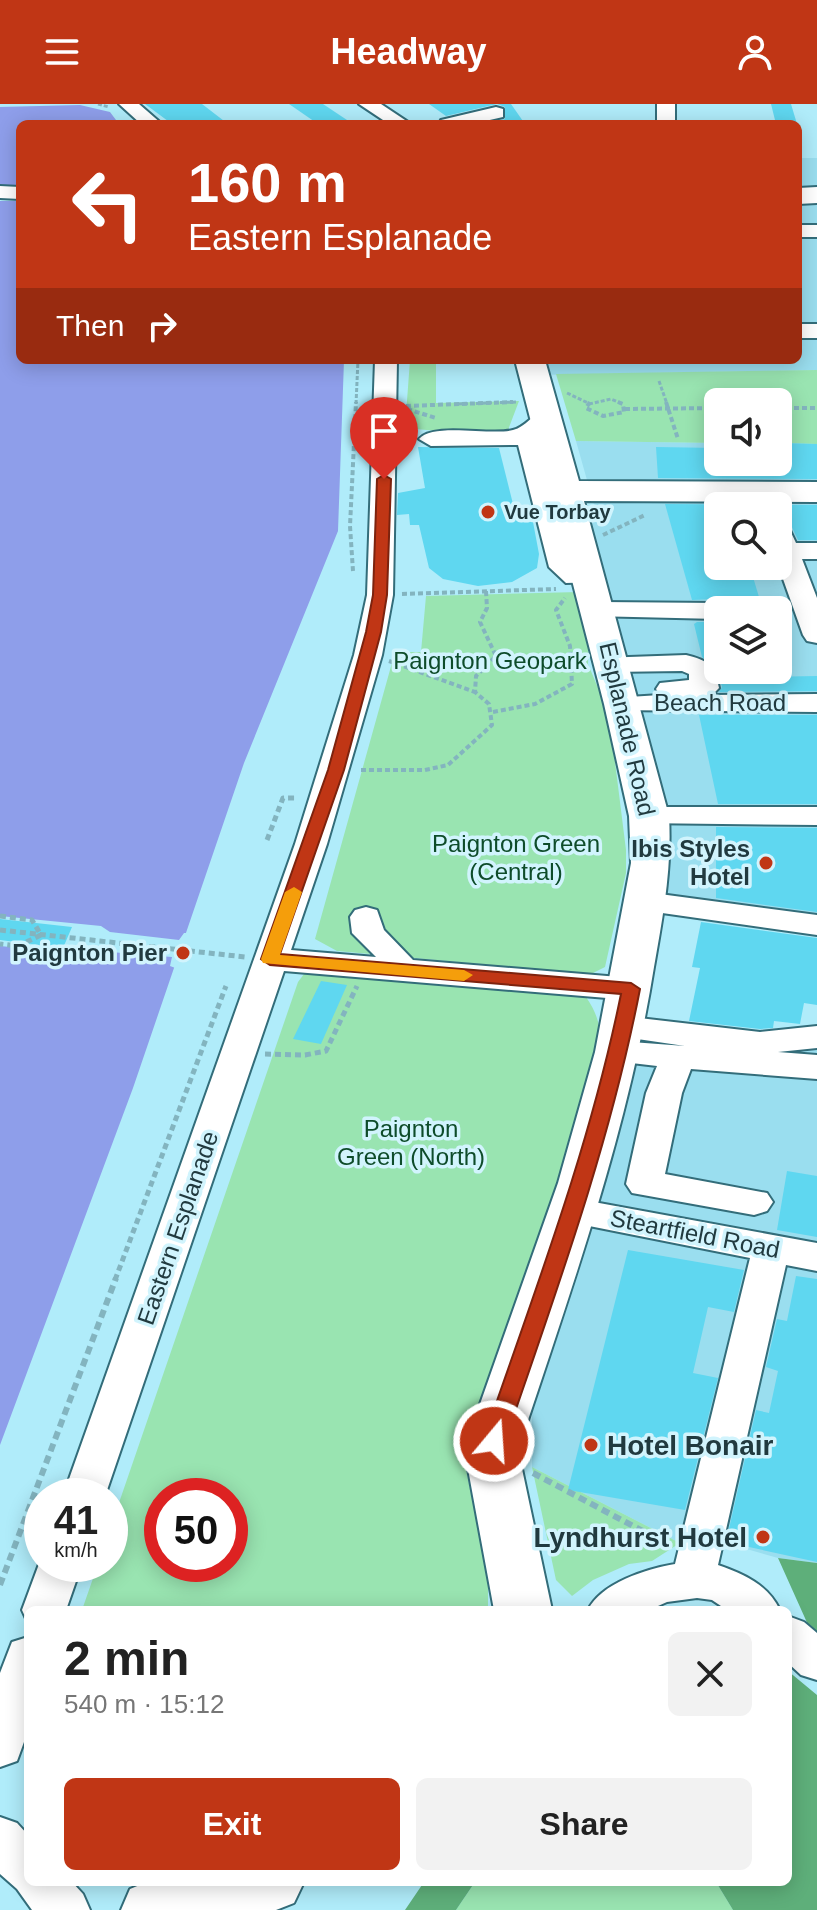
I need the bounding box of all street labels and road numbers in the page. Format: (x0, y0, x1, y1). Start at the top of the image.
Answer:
street label: Esplanade Road (594, 639, 661, 818)
street label: Beach Road (654, 689, 786, 716)
street label: Eastern Esplanade (132, 1128, 223, 1328)
street label: Steartfield Road (608, 1204, 782, 1263)

